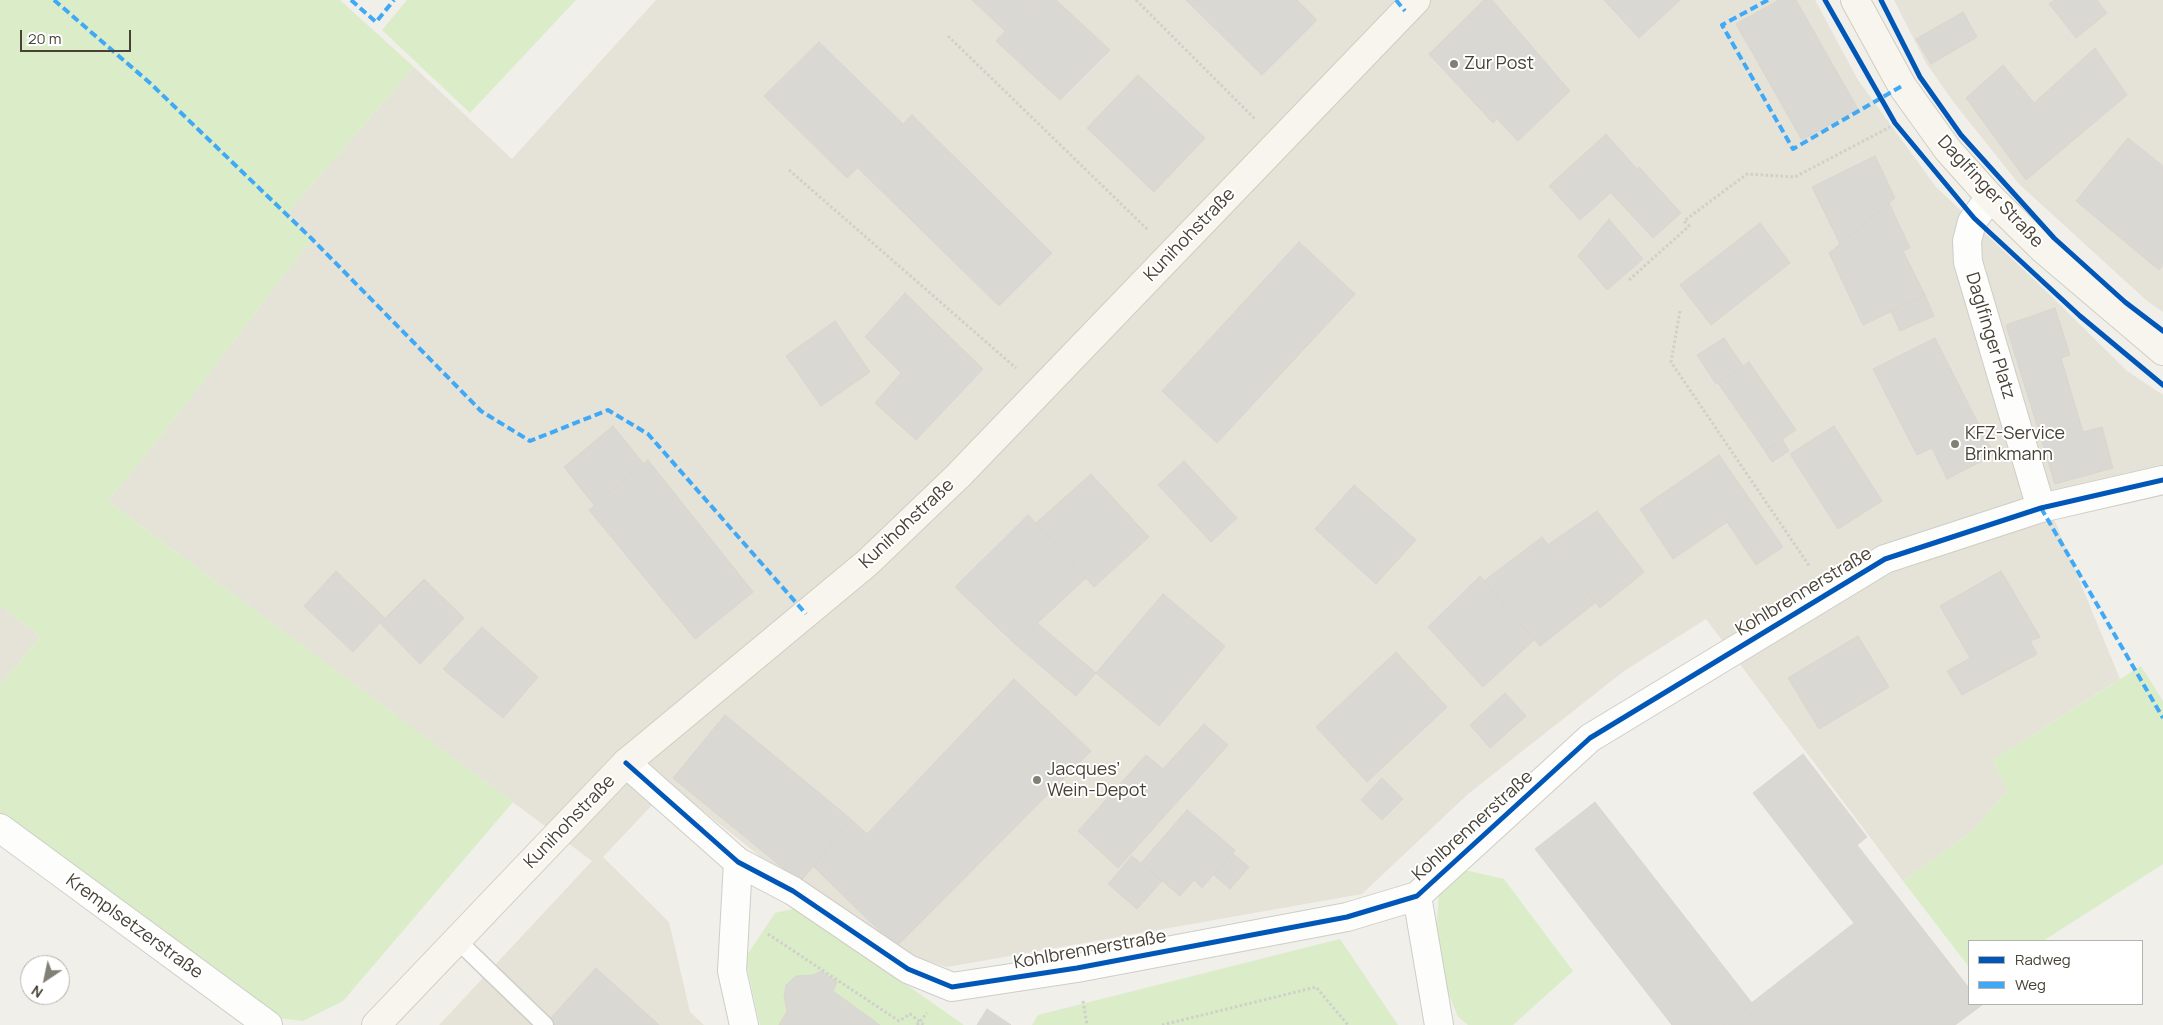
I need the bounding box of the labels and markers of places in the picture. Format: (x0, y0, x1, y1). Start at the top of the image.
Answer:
place label: Zur Post (1464, 53, 1534, 75)
marker: Zur Post (1448, 58, 1460, 70)
place label: KFZ-Service Brinkmann (1965, 423, 2065, 466)
marker: KFZ-Service Brinkmann (1949, 438, 1961, 450)
place label: Jacques’ Wein-Depot (1047, 759, 1147, 802)
marker: Jacques’ Wein-Depot (1031, 774, 1043, 786)

